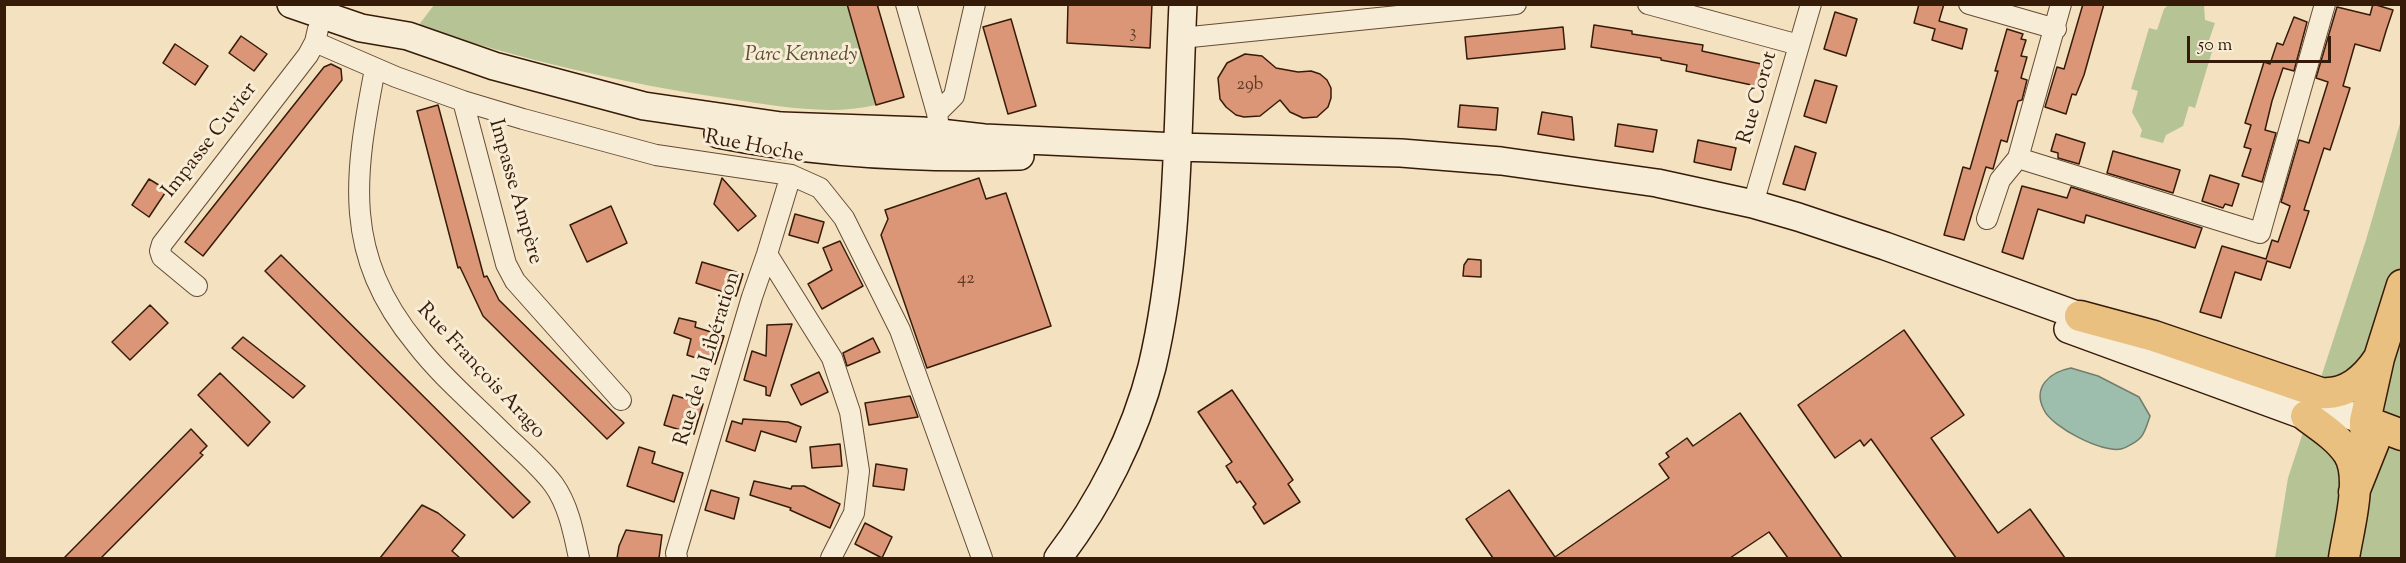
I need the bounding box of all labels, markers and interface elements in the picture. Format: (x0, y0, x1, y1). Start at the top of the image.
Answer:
house number: 3 (1129, 23, 1137, 45)
scale bar (2190, 24, 2334, 62)
text: 50 m (2198, 33, 2232, 59)
park label: Parc Kennedy (745, 43, 857, 69)
street label: Rue Corot (1734, 49, 1784, 147)
house number: 29b (1237, 75, 1263, 97)
street label: Impasse Cuvier (158, 78, 264, 204)
street label: Impasse Ampère (481, 117, 547, 267)
street label: Rue Hoche (702, 126, 806, 170)
street label: Rue de la Libération (671, 269, 747, 449)
house number: 42 (957, 269, 975, 291)
street label: Rue François Arago (410, 299, 550, 445)

